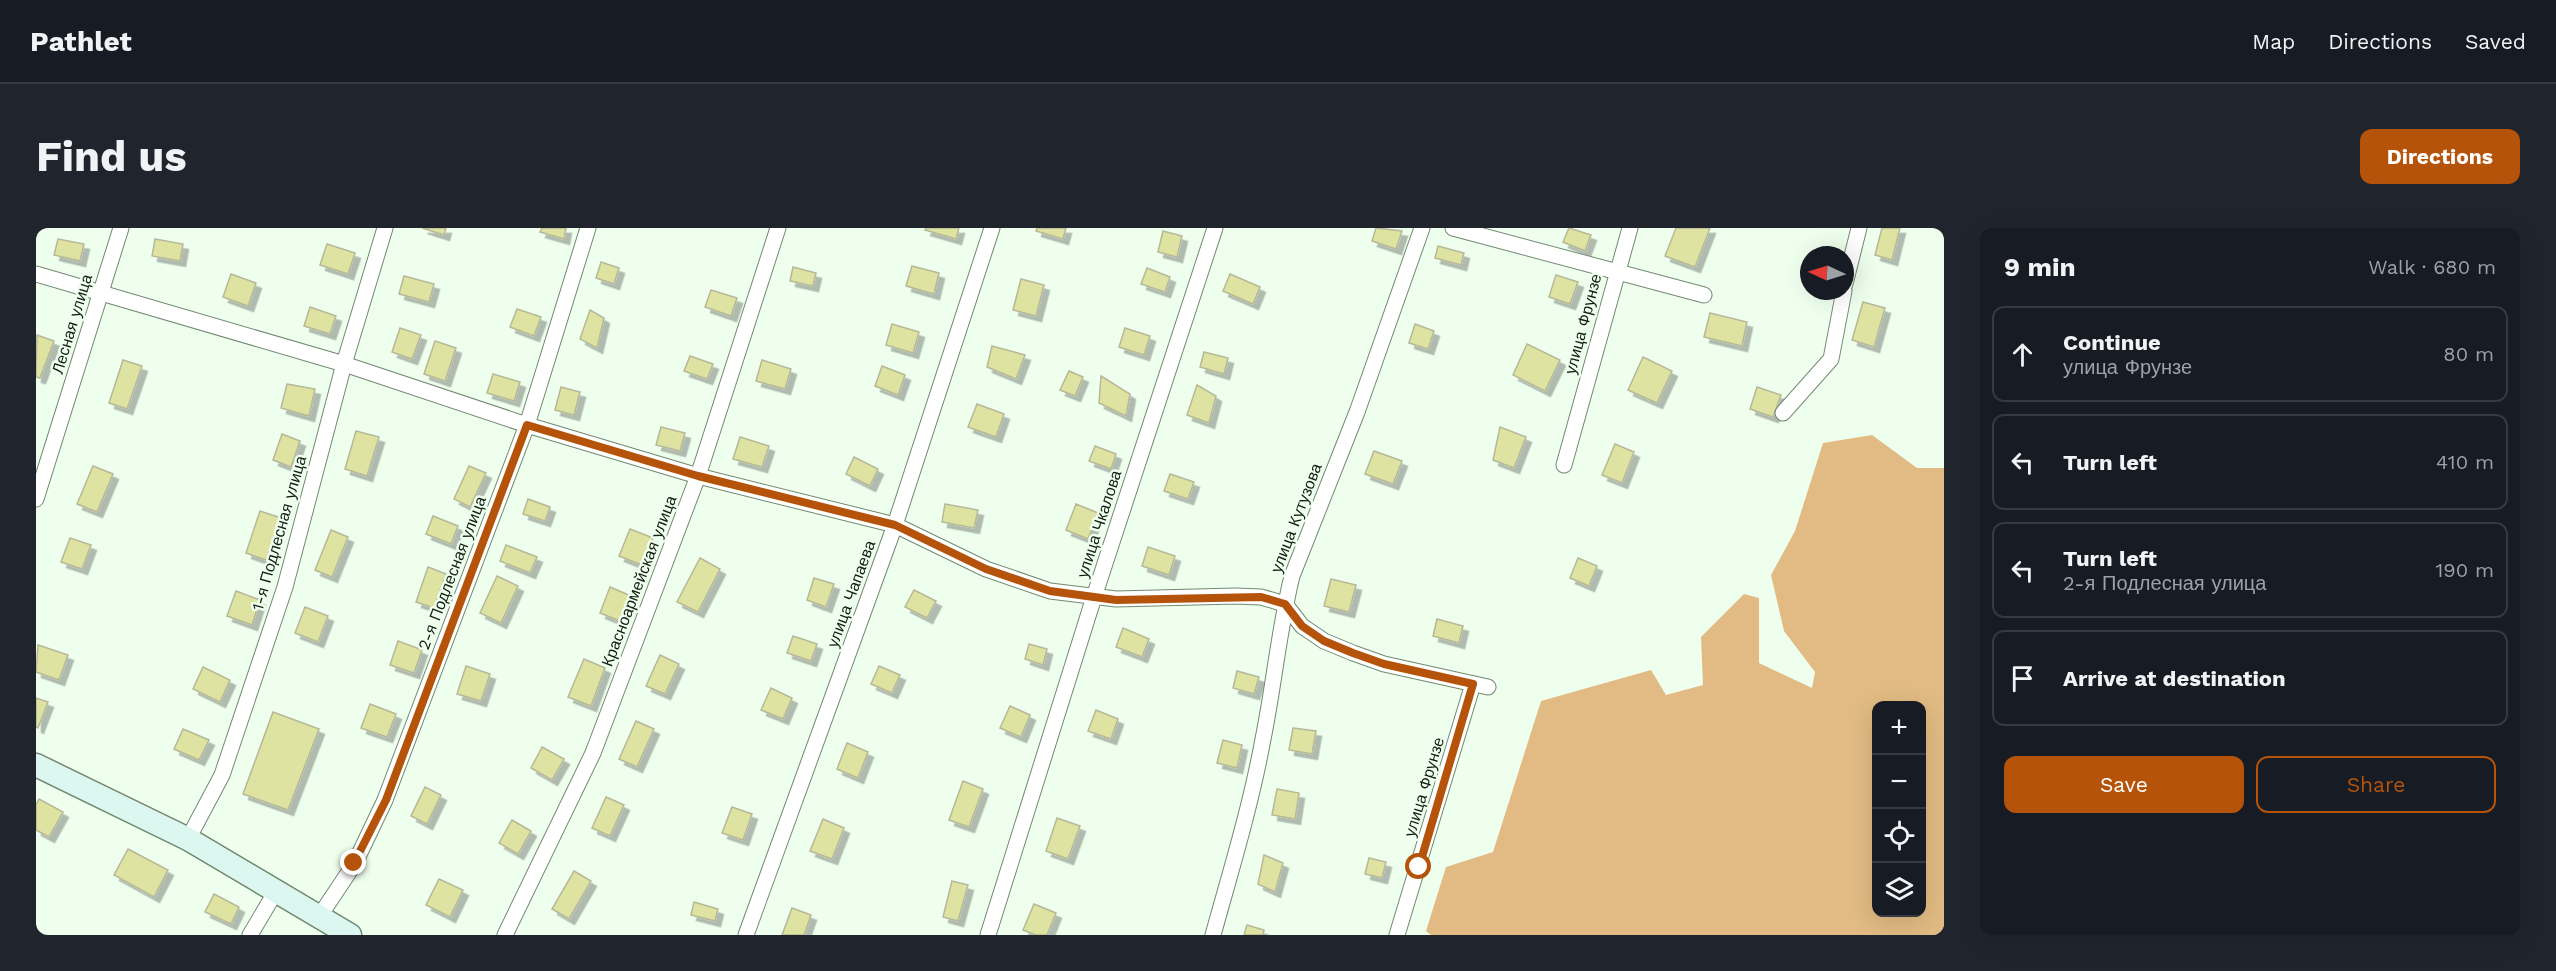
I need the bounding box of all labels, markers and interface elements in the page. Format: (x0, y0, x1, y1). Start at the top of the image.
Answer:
text: Pathlet (30, 25, 132, 58)
text: Map (2252, 29, 2295, 54)
text: Directions (2328, 29, 2432, 54)
text: Saved (2465, 29, 2526, 54)
button: Directions (2360, 129, 2520, 184)
text: Find us (36, 132, 187, 181)
north arrow (1800, 246, 1854, 300)
text: 9 min (2004, 252, 2076, 282)
text: Walk · 680 m (2368, 255, 2496, 279)
street label: Лесная улица (48, 272, 96, 376)
street label: улица Фрунзе (1560, 272, 1606, 376)
text: Continue (2063, 330, 2161, 355)
icon: ahead (2006, 338, 2039, 371)
text: 80 m (2443, 342, 2494, 366)
text: улица Фрунзе (2063, 355, 2192, 379)
icon: left (2006, 446, 2039, 479)
text: Turn left (2063, 450, 2157, 475)
text: 410 m (2436, 450, 2494, 474)
street label: 1-я Подлесная улица (248, 453, 310, 613)
street label: улица Кутузова (1266, 461, 1326, 575)
street label: улица Чкалова (1073, 468, 1125, 580)
street label: Красноармейская улица (598, 493, 680, 669)
street label: 2-я Подлесная улица (414, 494, 490, 652)
street label: улица Чапаева (823, 538, 879, 650)
text: Turn left (2063, 546, 2157, 571)
icon: left (2006, 554, 2039, 587)
text: 190 m (2436, 558, 2494, 582)
text: 2-я Подлесная улица (2063, 571, 2266, 595)
icon: arrive (2006, 662, 2039, 695)
text: Arrive at destination (2063, 666, 2286, 691)
map controls (1872, 701, 1926, 917)
button: + (1872, 701, 1926, 755)
street label: улица Фрунзе (1400, 735, 1448, 839)
button: − (1872, 755, 1926, 809)
button: Save (2004, 756, 2244, 813)
button: Share (2256, 756, 2496, 813)
button: locate (1872, 809, 1926, 863)
route end (340, 849, 366, 875)
route start (1405, 853, 1431, 879)
button: layers (1872, 863, 1926, 917)

